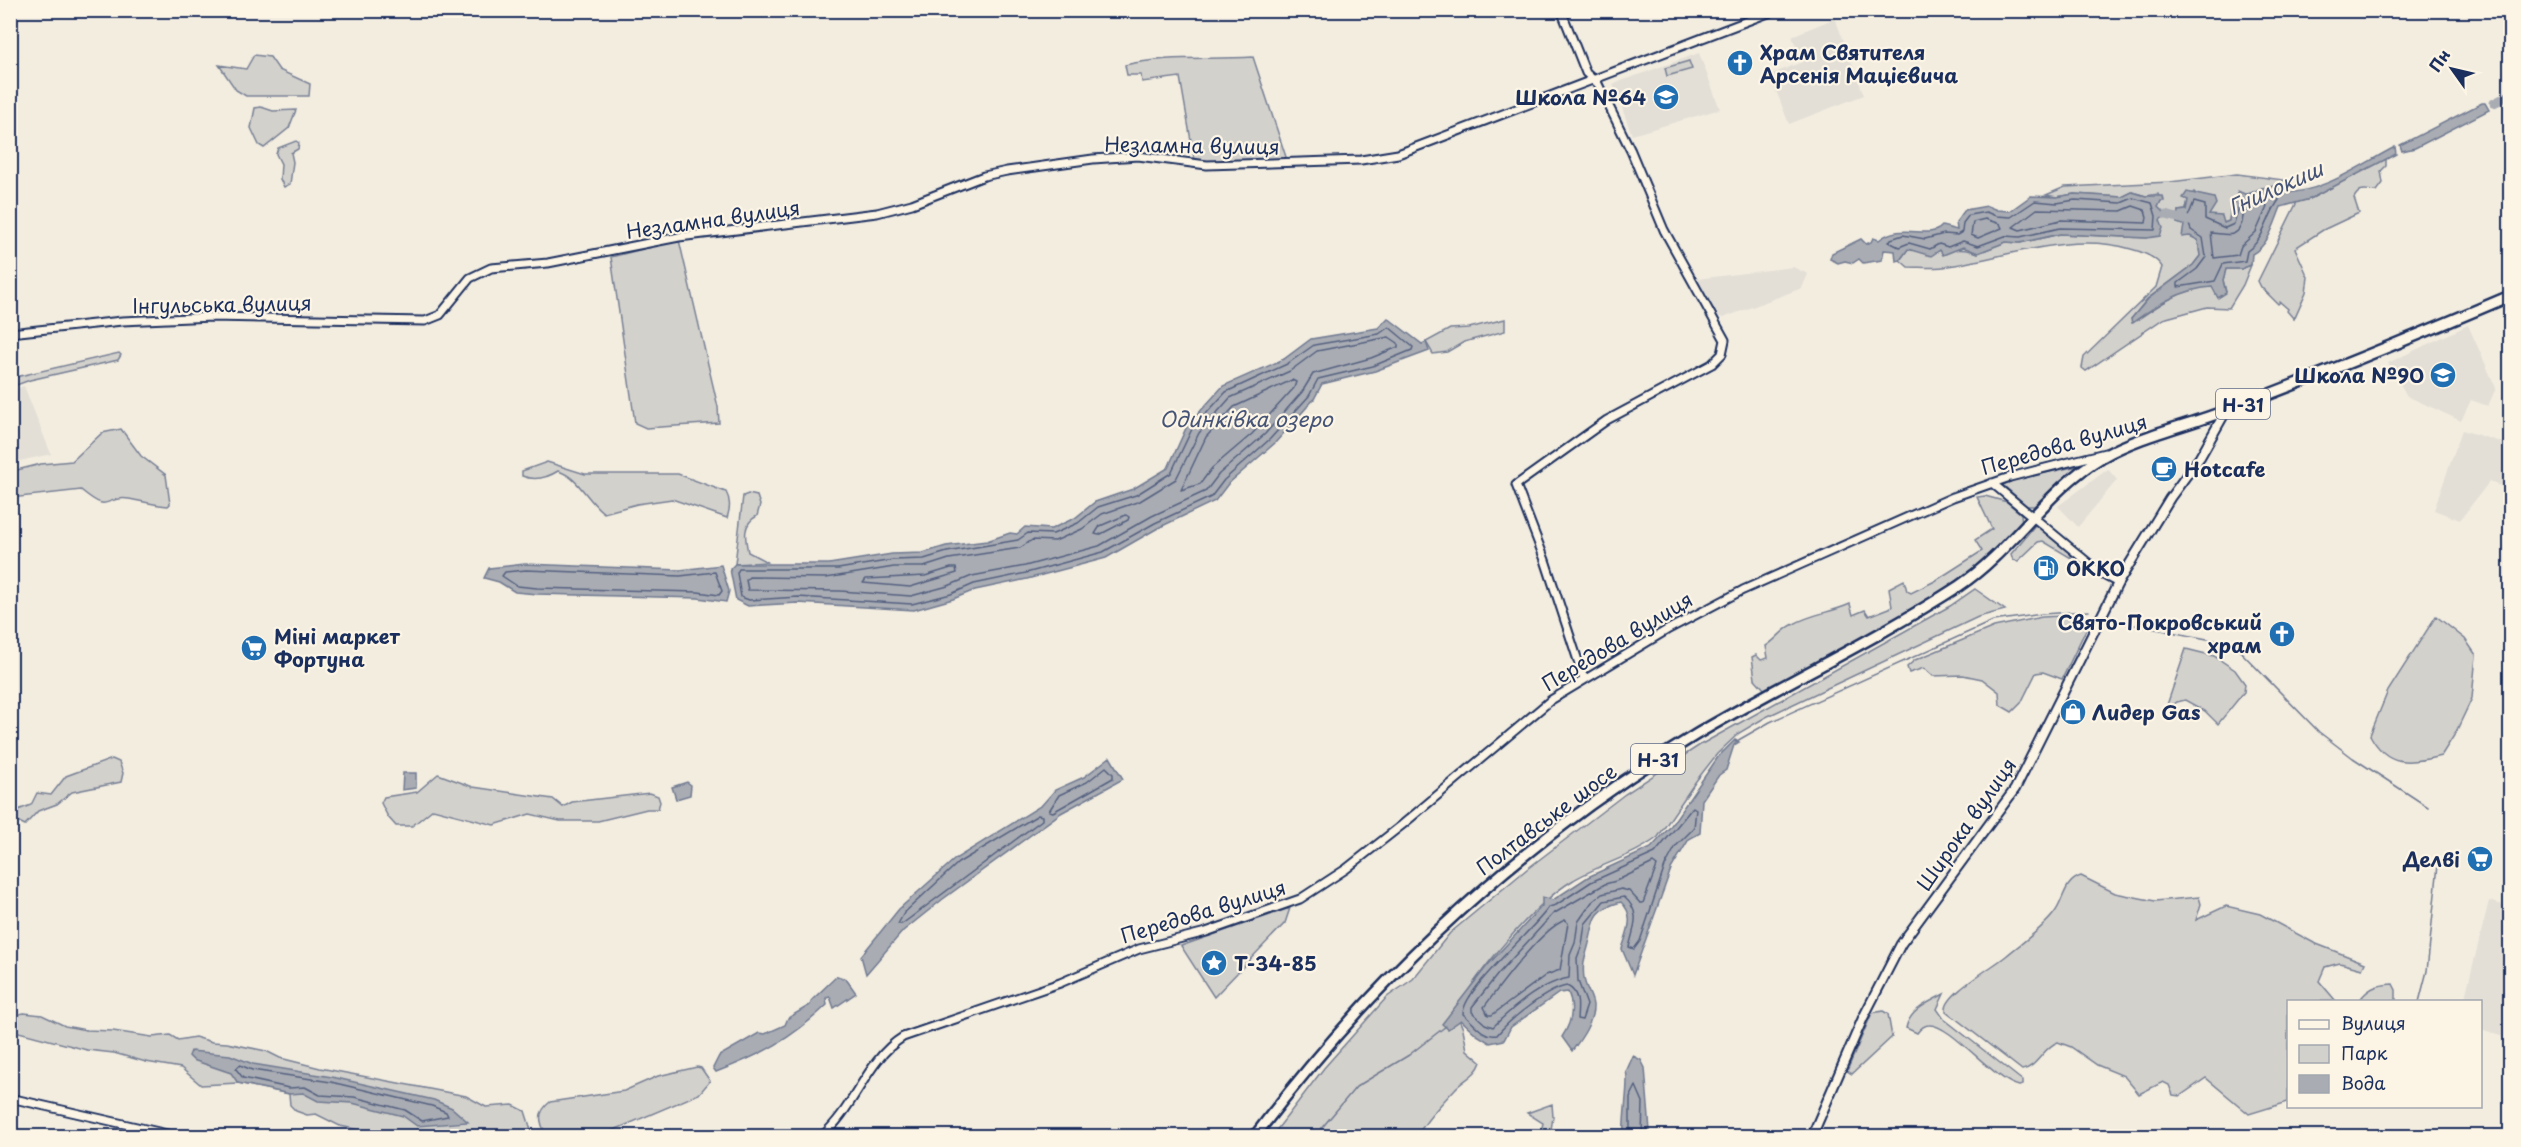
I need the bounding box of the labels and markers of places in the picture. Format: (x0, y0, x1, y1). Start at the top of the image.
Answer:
place label: Храм Святителя Арсенія Мацієвича (1760, 37, 1958, 90)
church icon: Храм Святителя Арсенія Мацієвича (1725, 48, 1755, 78)
place label: Школа №64 (1515, 82, 1646, 112)
school or university icon: Школа №64 (1651, 82, 1681, 112)
place label: Школа №90 (2294, 360, 2424, 390)
school or university icon: Школа №90 (2428, 360, 2458, 390)
cafe icon: Hotcafe (2149, 454, 2179, 484)
place label: Hotcafe (2184, 454, 2266, 484)
fuel station icon: ОККО (2031, 553, 2061, 583)
place label: ОККО (2066, 553, 2125, 583)
place label: Свято-Покровський храм (2057, 607, 2262, 660)
church icon: Свято-Покровський храм (2267, 619, 2297, 649)
place label: Міні маркет Фортуна (274, 621, 401, 674)
supermarket icon: Міні маркет Фортуна (239, 633, 269, 663)
shop icon: Лидер Gas (2058, 697, 2088, 727)
place label: Лидер Gas (2092, 697, 2201, 727)
place label: Делві (2402, 844, 2460, 874)
supermarket icon: Делві (2465, 844, 2495, 874)
place icon: Т-34-85 (1199, 948, 1229, 978)
place label: Т-34-85 (1234, 948, 1317, 978)

